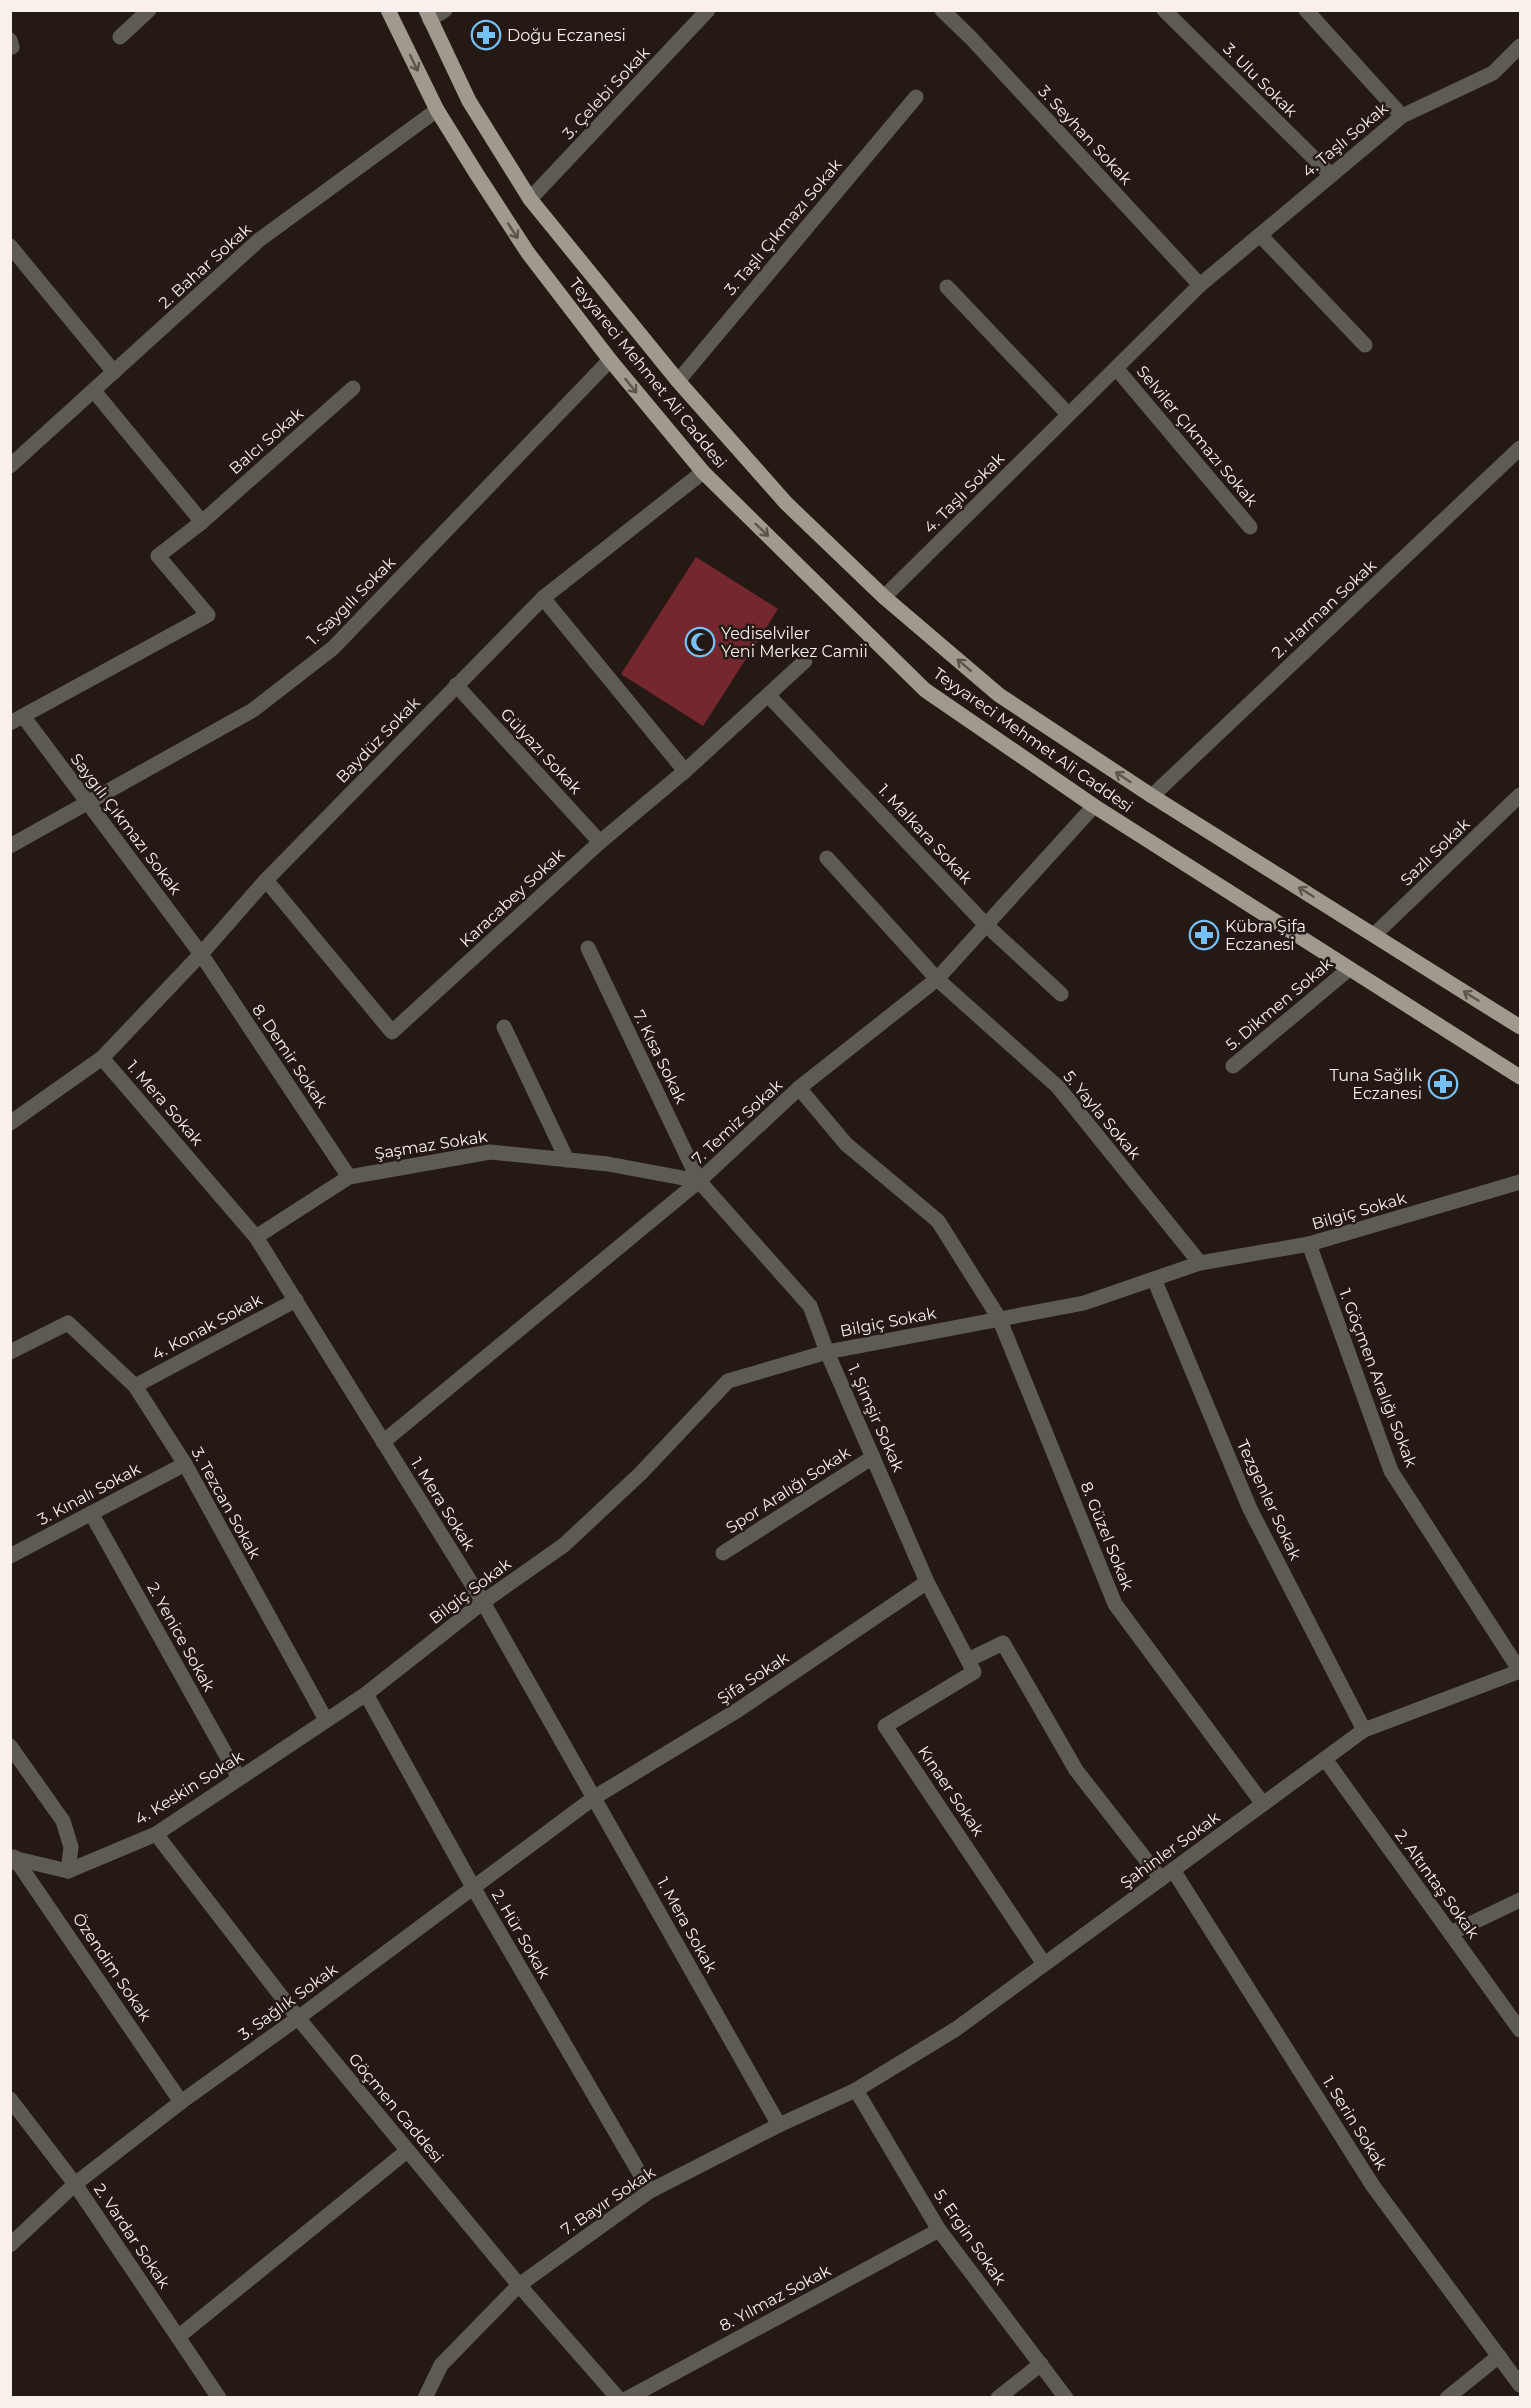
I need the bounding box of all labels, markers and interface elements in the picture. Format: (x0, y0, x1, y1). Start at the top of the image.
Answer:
pharmacy icon: Doğu Eczanesi (470, 19, 502, 51)
place label: Doğu Eczanesi (507, 26, 626, 45)
street label: 3. Ulu Sokak (1219, 39, 1301, 121)
street label: 3. Çelebi Sokak (559, 43, 654, 143)
one-way arrow (409, 54, 420, 72)
street label: 3. Seyhan Sokak (1034, 82, 1136, 189)
street label: 4. Taşlı Sokak (1298, 99, 1392, 181)
street label: 3. Taşlı Çıkmazı Sokak (720, 155, 846, 299)
street label: 2. Bahar Sokak (155, 219, 255, 312)
one-way arrow (507, 222, 519, 238)
street label: Teyyareci Mehmet Ali Caddesi (565, 274, 731, 472)
street label: Selviler Çıkmazı Sokak (1133, 362, 1262, 511)
one-way arrow (625, 378, 638, 394)
street label: Balcı Sokak (225, 404, 307, 478)
street label: 4. Taşlı Sokak (920, 449, 1008, 537)
one-way arrow (754, 523, 769, 538)
street label: 1. Saygılı Sokak (303, 553, 399, 649)
street label: 2. Harman Sokak (1268, 556, 1380, 662)
place label: Yediselviler Yeni Merkez Camii (721, 624, 868, 661)
mosque icon: Yediselviler Yeni Merkez Camii (684, 626, 716, 658)
one-way arrow (957, 658, 972, 672)
street label: Teyyareci Mehmet Ali Caddesi (930, 664, 1136, 816)
street label: Baydüz Sokak (332, 693, 424, 787)
street label: Gülyazı Sokak (496, 704, 586, 798)
street label: Saygılı Çıkmazı Sokak (67, 750, 186, 899)
one-way arrow (1115, 771, 1132, 783)
street label: 1. Malkara Sokak (874, 780, 976, 888)
street label: Sazlı Sokak (1397, 814, 1474, 890)
street label: Karacabey Sokak (456, 844, 568, 951)
one-way arrow (1297, 886, 1314, 899)
place label: Kübra Şifa Eczanesi (1225, 917, 1306, 954)
pharmacy icon: Kübra Şifa Eczanesi (1188, 919, 1220, 951)
street label: 5. Dikmen Sokak (1222, 954, 1337, 1054)
one-way arrow (1463, 989, 1480, 1001)
street label: 8. Demir Sokak (248, 1001, 332, 1112)
street label: 7. Kısa Sokak (629, 1007, 691, 1107)
street label: 1. Mera Sokak (123, 1057, 207, 1150)
place label: Tuna Sağlık Eczanesi (1329, 1066, 1422, 1103)
street label: 5. Yayla Sokak (1059, 1067, 1145, 1163)
pharmacy icon: Tuna Sağlık Eczanesi (1427, 1068, 1459, 1100)
street label: 7. Temiz Sokak (688, 1075, 786, 1169)
street label: Şaşmaz Sokak (373, 1127, 489, 1163)
street label: Bilgiç Sokak (1310, 1188, 1409, 1234)
street label: 1. Göçmen Aralığı Sokak (1335, 1286, 1421, 1470)
street label: 4. Konak Sokak (149, 1290, 266, 1364)
street label: Bilgiç Sokak (838, 1303, 938, 1341)
street label: 1. Şimşir Sokak (844, 1361, 908, 1475)
street label: Tezgenler Sokak (1233, 1437, 1305, 1563)
street label: Spor Aralığı Sokak (722, 1442, 854, 1537)
street label: 3. Tezcan Sokak (188, 1444, 265, 1562)
street label: 1. Mera Sokak (407, 1454, 479, 1554)
street label: 3. Kınalı Sokak (34, 1459, 144, 1529)
street label: 8. Güzel Sokak (1077, 1479, 1138, 1594)
street label: Bilgiç Sokak (425, 1554, 515, 1628)
street label: 2. Yenice Sokak (143, 1579, 219, 1695)
street label: Şifa Sokak (714, 1648, 793, 1708)
street label: Kınaer Sokak (914, 1742, 988, 1840)
street label: 4. Keskin Sokak (131, 1747, 247, 1829)
street label: Şahinler Sokak (1117, 1807, 1224, 1892)
street label: 2. Altıntaş Sokak (1391, 1826, 1483, 1943)
street label: 1. Mera Sokak (653, 1874, 721, 1976)
street label: 2. Hür Sokak (488, 1886, 554, 1982)
street label: Özendim Sokak (69, 1909, 156, 2025)
street label: 3. Sağlık Sokak (235, 1960, 341, 2044)
street label: Göçmen Caddesi (345, 2049, 447, 2167)
street label: 1. Serin Sokak (1319, 2073, 1392, 2174)
street label: 7. Bayır Sokak (557, 2162, 659, 2239)
street label: 2. Vardar Sokak (90, 2180, 174, 2292)
street label: 5. Ergin Sokak (930, 2186, 1010, 2289)
street label: 8. Yılmaz Sokak (716, 2260, 834, 2335)

